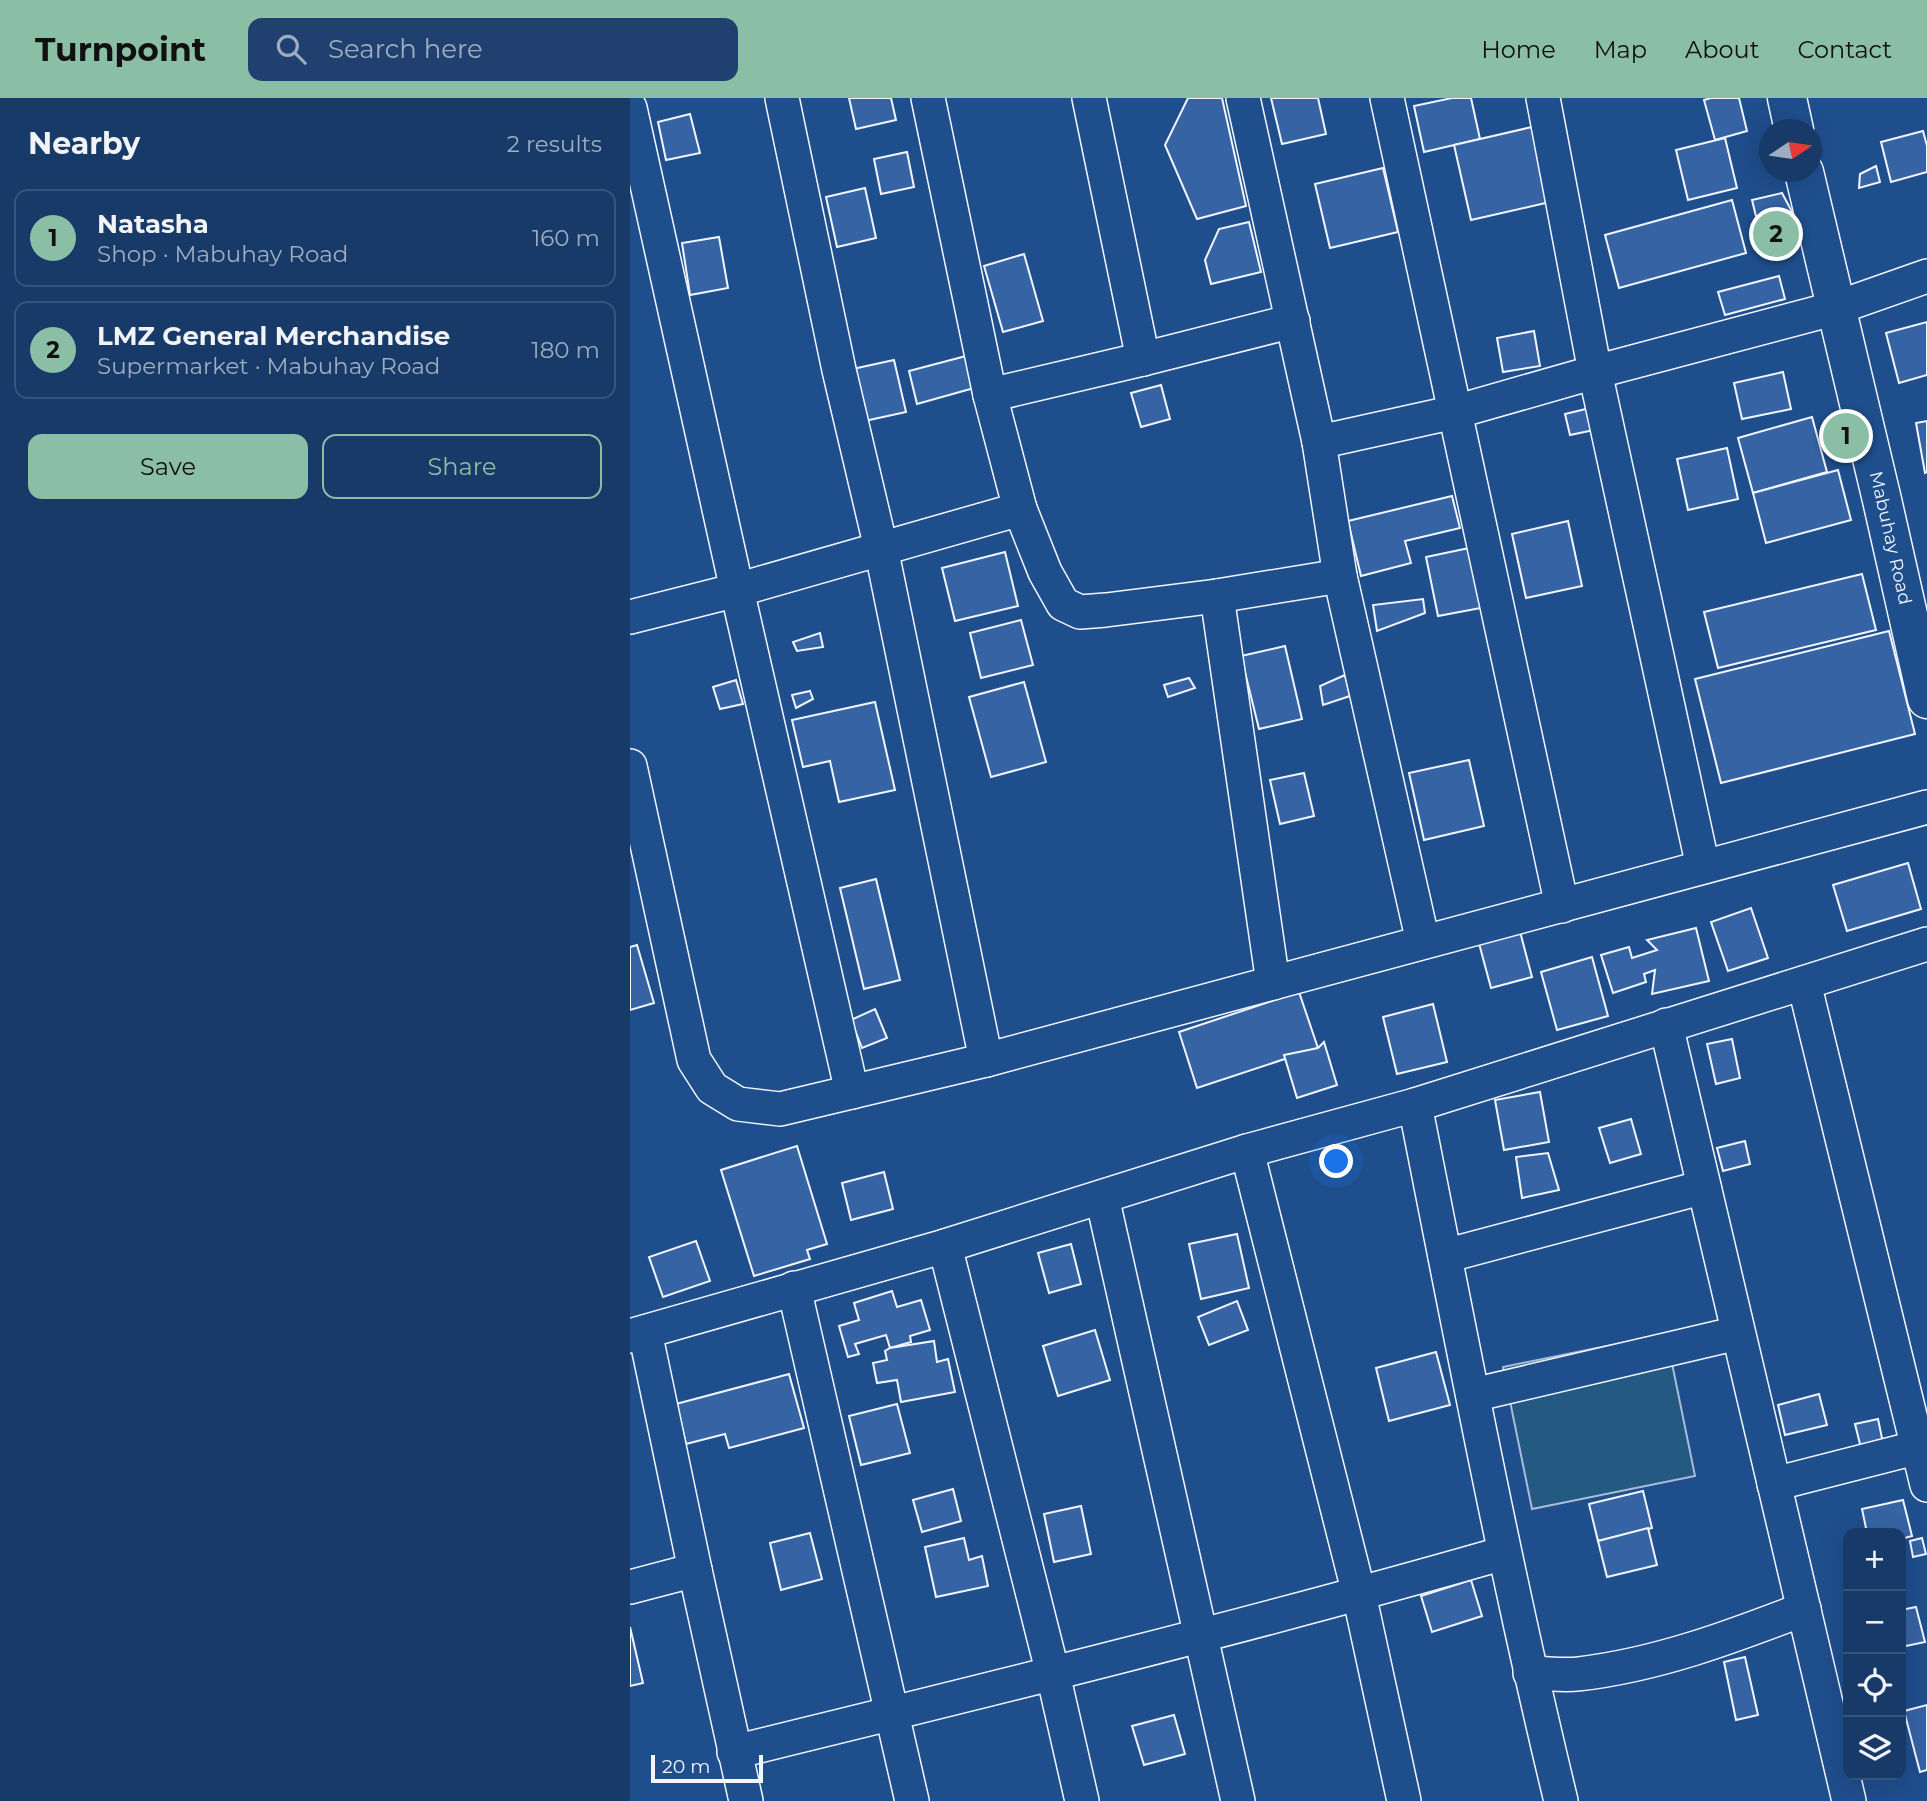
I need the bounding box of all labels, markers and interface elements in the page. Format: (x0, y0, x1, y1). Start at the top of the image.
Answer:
search box (248, 18, 738, 81)
text: Turnpoint (35, 29, 206, 69)
icon: search (272, 30, 310, 68)
text: Search here (328, 33, 483, 65)
text: Home (1481, 35, 1556, 64)
text: Map (1594, 35, 1647, 64)
text: About (1685, 35, 1759, 64)
text: Contact (1797, 35, 1892, 64)
north arrow (1759, 119, 1822, 182)
text: Nearby (28, 125, 140, 162)
text: 2 results (507, 130, 602, 158)
text: Natasha (97, 208, 209, 240)
pin: 2 (1753, 208, 1799, 260)
text: 1 (48, 224, 58, 252)
text: 160 m (532, 224, 600, 252)
text: Shop · Mabuhay Road (97, 240, 348, 268)
text: LMZ General Merchandise (97, 320, 450, 352)
text: 2 (46, 336, 60, 364)
text: 180 m (531, 336, 600, 364)
text: Supermarket · Mabuhay Road (97, 352, 440, 380)
pin: 1 (1823, 410, 1869, 462)
button: Save (28, 434, 308, 499)
button: Share (322, 434, 602, 499)
street label: Mabuhay Road (1865, 469, 1916, 607)
your location (1319, 1144, 1353, 1178)
map controls (1843, 1528, 1906, 1780)
button: + (1843, 1528, 1906, 1591)
button: − (1843, 1591, 1906, 1654)
button: locate (1843, 1654, 1906, 1717)
button: layers (1843, 1717, 1906, 1780)
scale bar (651, 1752, 763, 1784)
text: 20 m (662, 1755, 710, 1778)

